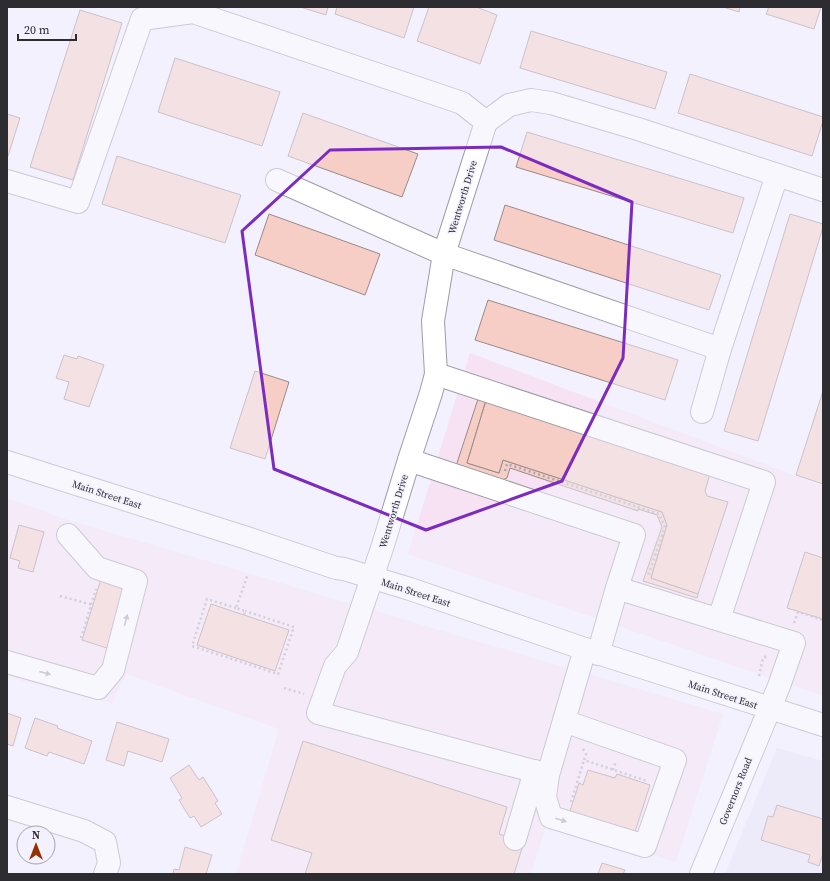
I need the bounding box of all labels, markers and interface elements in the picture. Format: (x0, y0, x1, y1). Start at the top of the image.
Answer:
scale bar (18, 16, 76, 42)
text: 20 m (24, 22, 50, 38)
street label: Wentworth Drive (445, 159, 480, 236)
street label: Wentworth Drive (376, 473, 411, 550)
street label: Main Street East (71, 477, 144, 512)
street label: Main Street East (380, 575, 453, 610)
one-way arrow (123, 614, 129, 626)
one-way arrow (39, 670, 51, 676)
street label: Main Street East (687, 677, 760, 712)
street label: Governors Road (716, 755, 755, 827)
one-way arrow (555, 817, 567, 823)
north arrow (16, 825, 56, 865)
text: N (32, 828, 40, 843)

